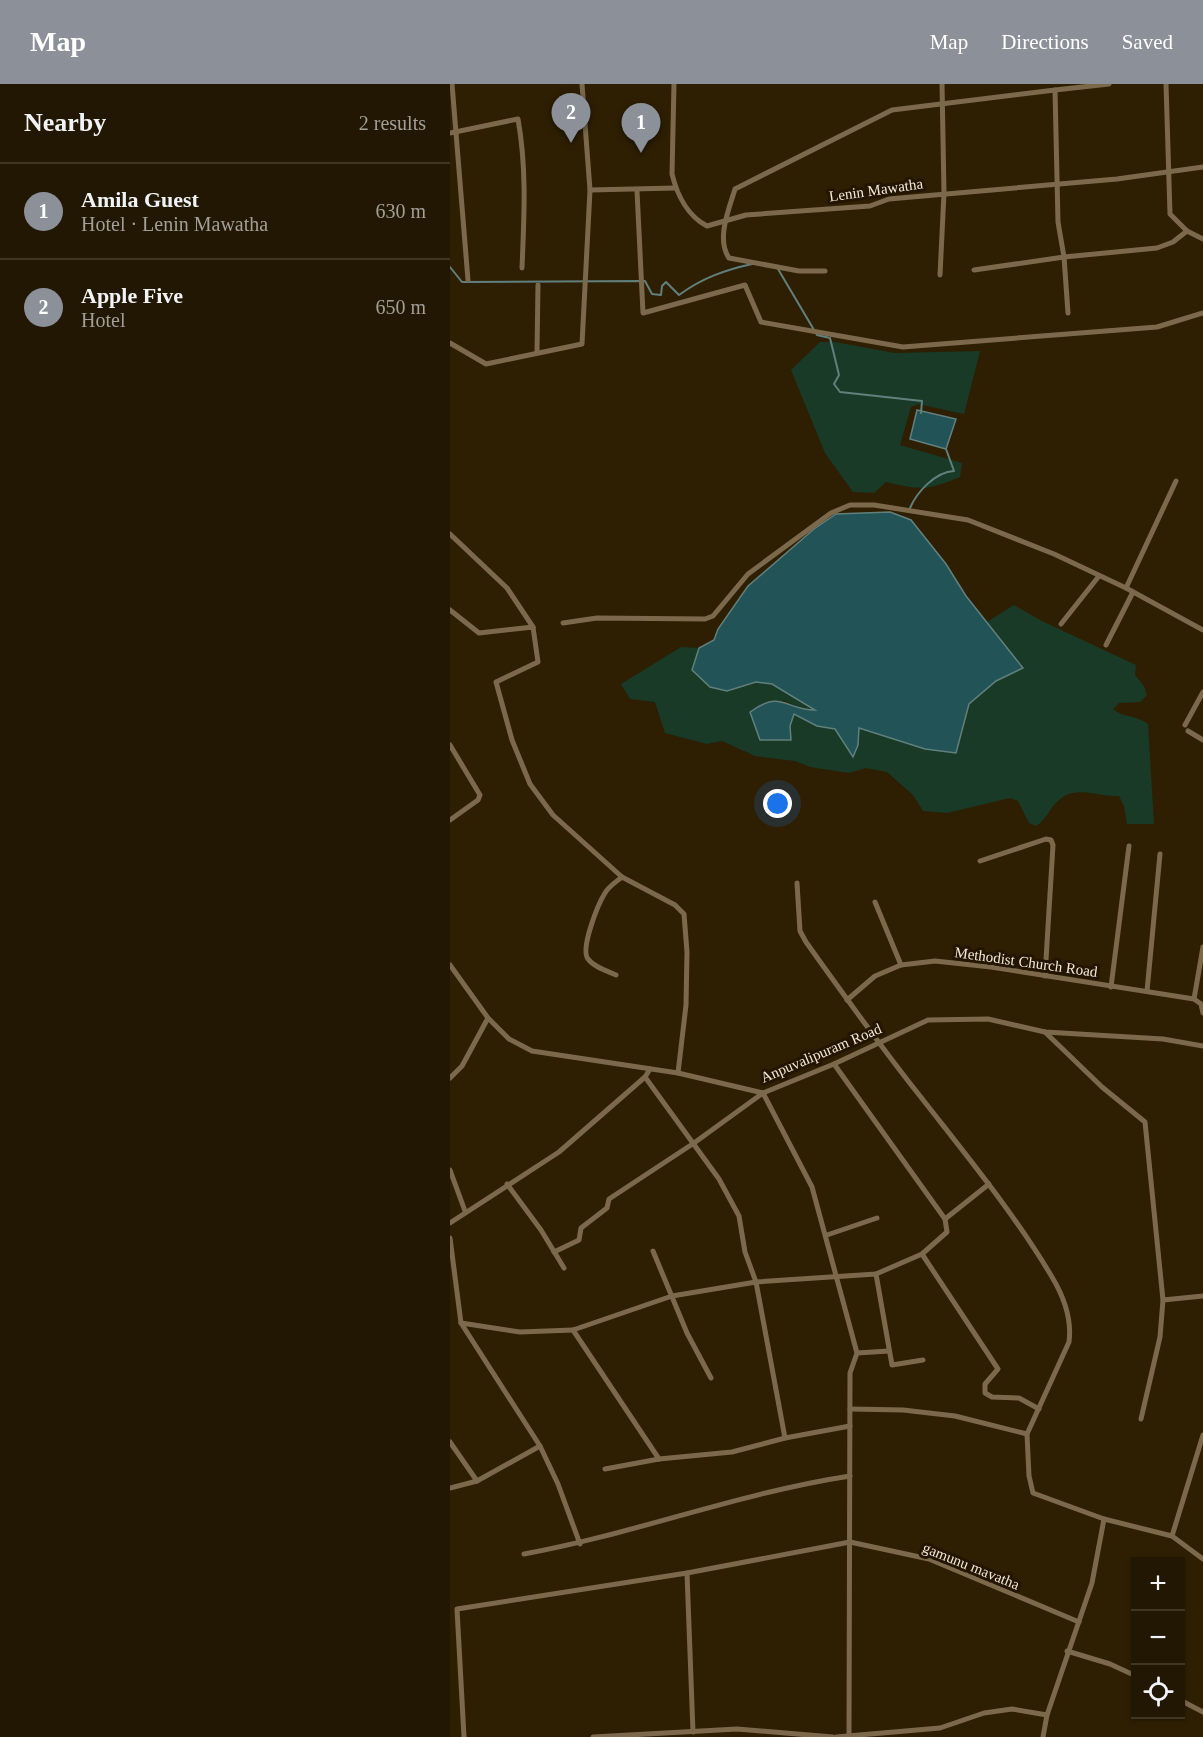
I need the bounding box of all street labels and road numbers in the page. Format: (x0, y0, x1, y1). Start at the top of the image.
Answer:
street label: Lenin Mawatha (828, 175, 924, 205)
street label: Methodist Church Road (954, 944, 1099, 980)
street label: Anpuvalipuram Road (758, 1020, 884, 1086)
street label: gamunu mavatha (920, 1539, 1022, 1593)

